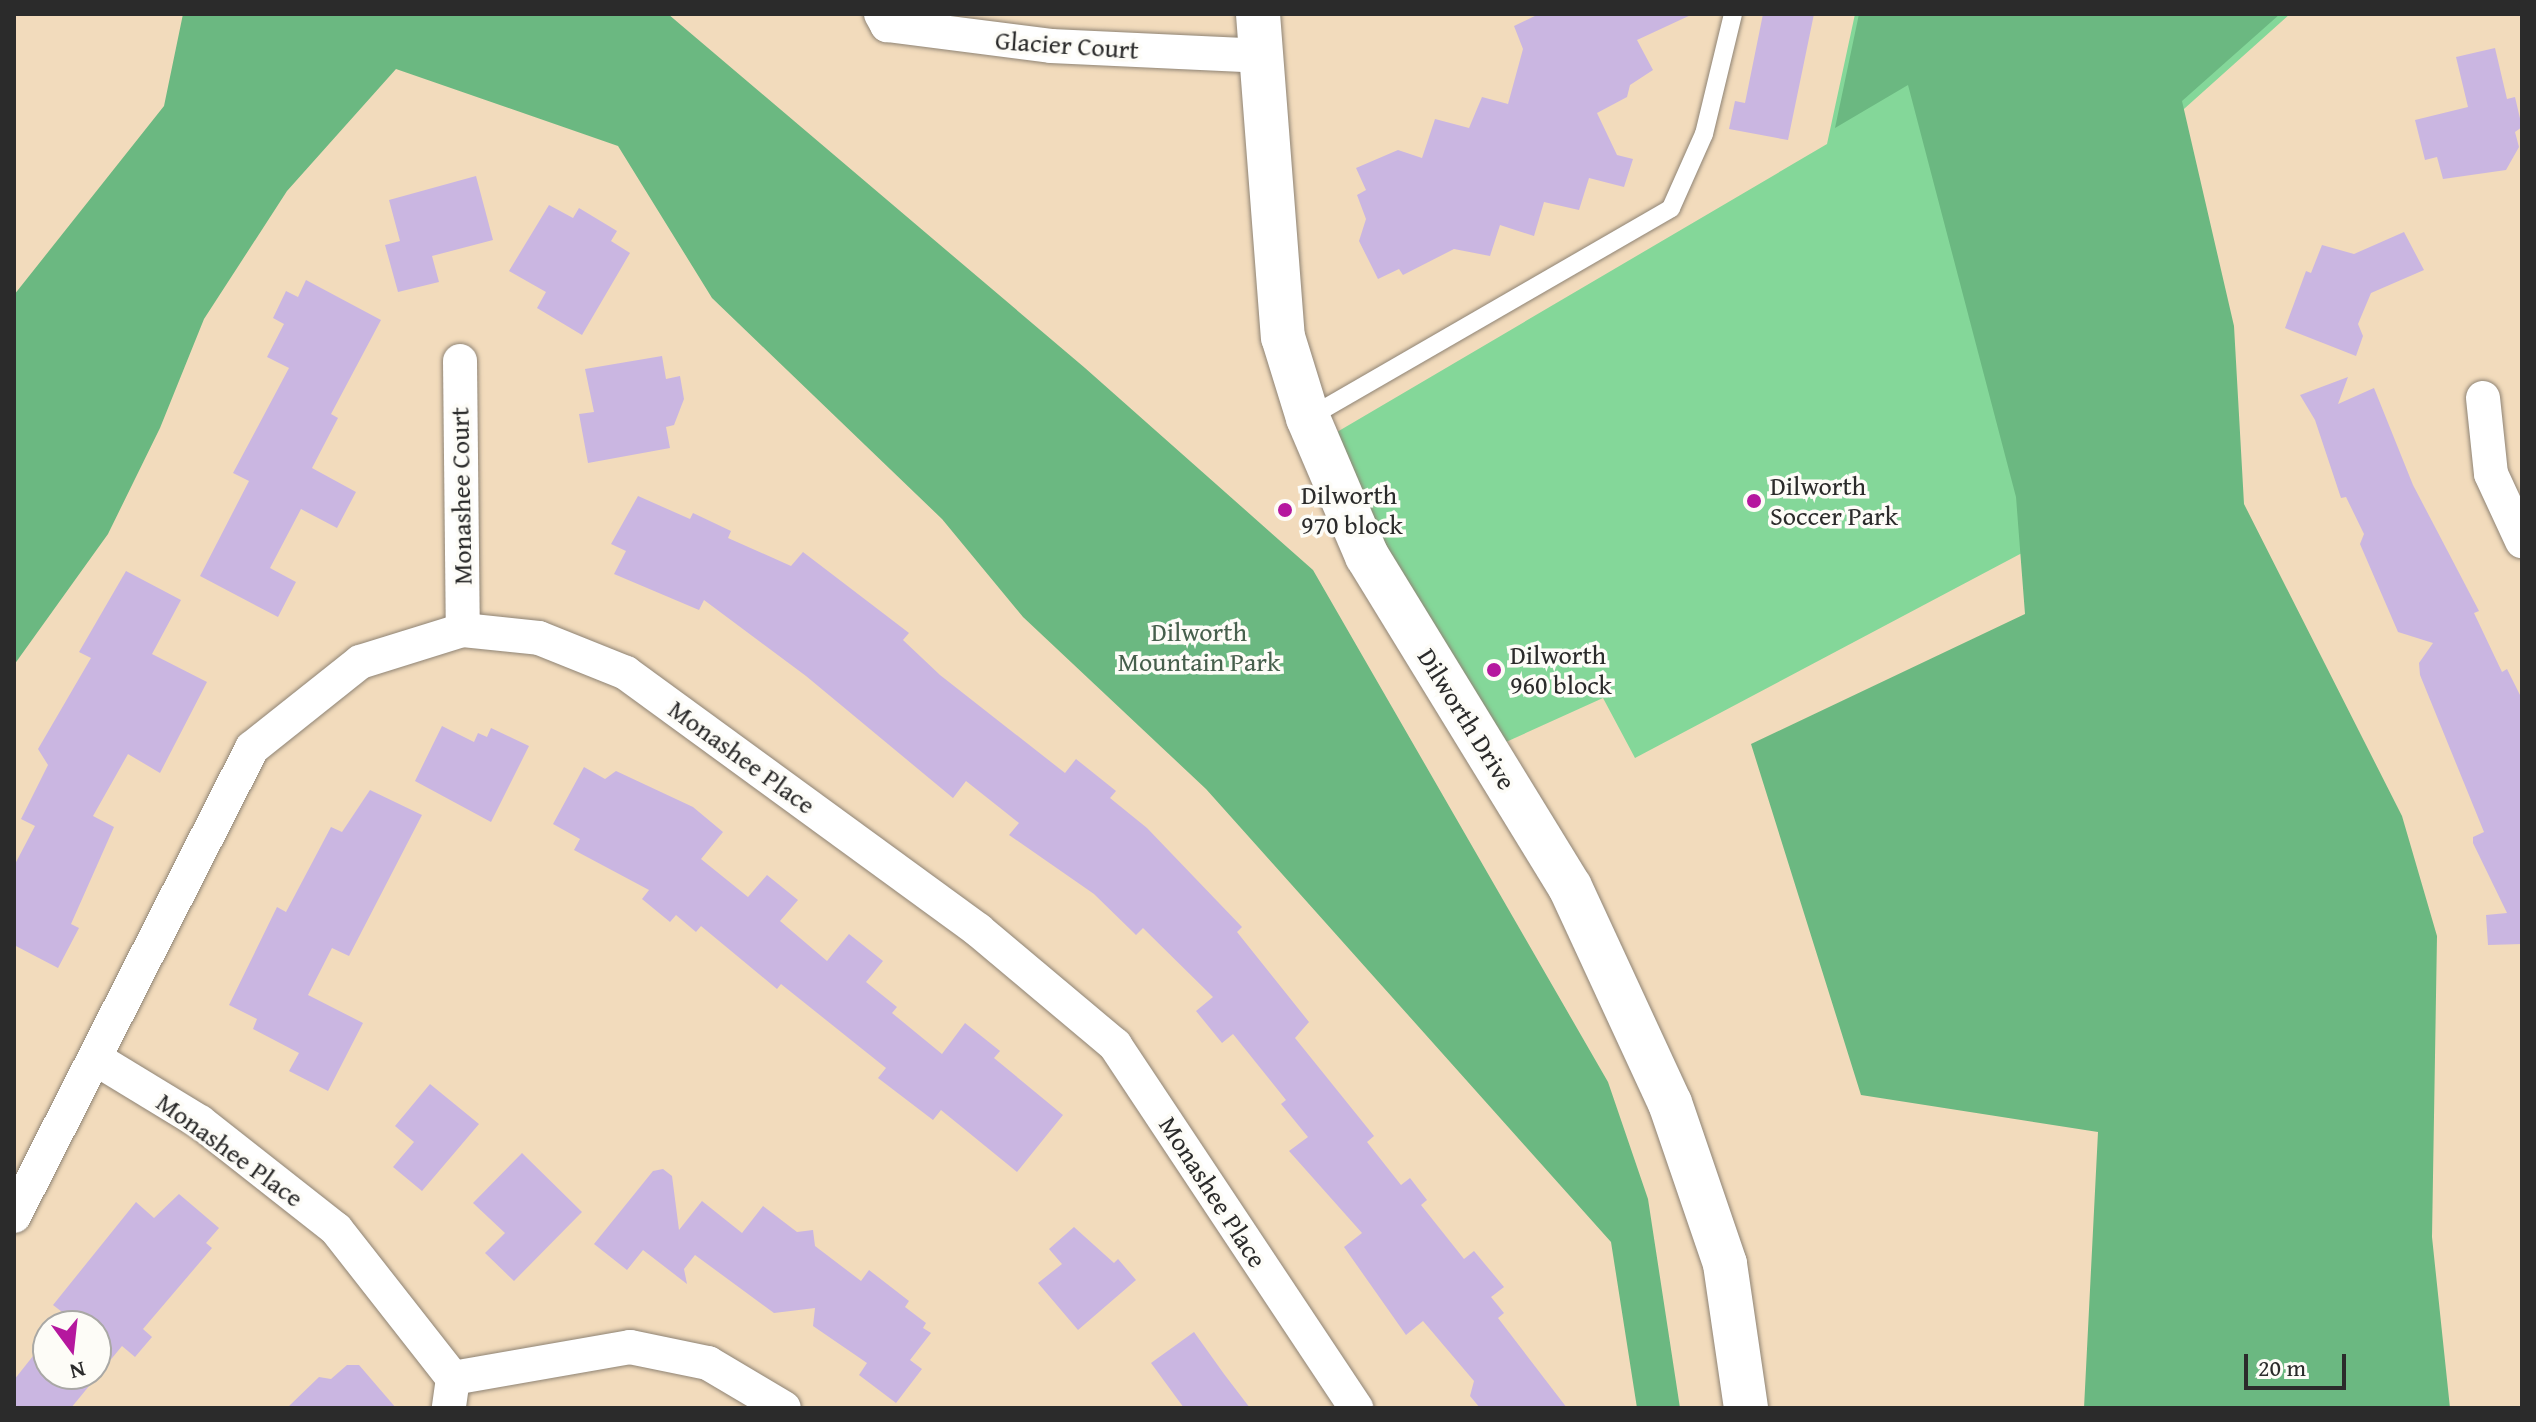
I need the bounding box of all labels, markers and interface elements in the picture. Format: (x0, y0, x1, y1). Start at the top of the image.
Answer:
street label: Glacier Court (994, 24, 1140, 66)
street label: Monashee Court (444, 407, 478, 585)
place label: Dilworth Soccer Park (1770, 470, 1898, 532)
place label: Dilworth 970 block (1301, 479, 1403, 540)
marker: Dilworth Soccer Park (1745, 492, 1763, 510)
marker: Dilworth 970 block (1276, 501, 1294, 519)
park label: Dilworth Mountain Park (1118, 616, 1280, 678)
place label: Dilworth 960 block (1510, 639, 1612, 700)
street label: Dilworth Drive (1411, 643, 1523, 795)
marker: Dilworth 960 block (1485, 661, 1503, 679)
street label: Monashee Place (663, 693, 821, 821)
street label: Monashee Place (151, 1086, 309, 1214)
street label: Monashee Place (1153, 1111, 1273, 1273)
north arrow (32, 1310, 112, 1390)
scale bar (2248, 1338, 2350, 1388)
text: 20 m (2258, 1350, 2306, 1385)
text: N (66, 1354, 89, 1389)

